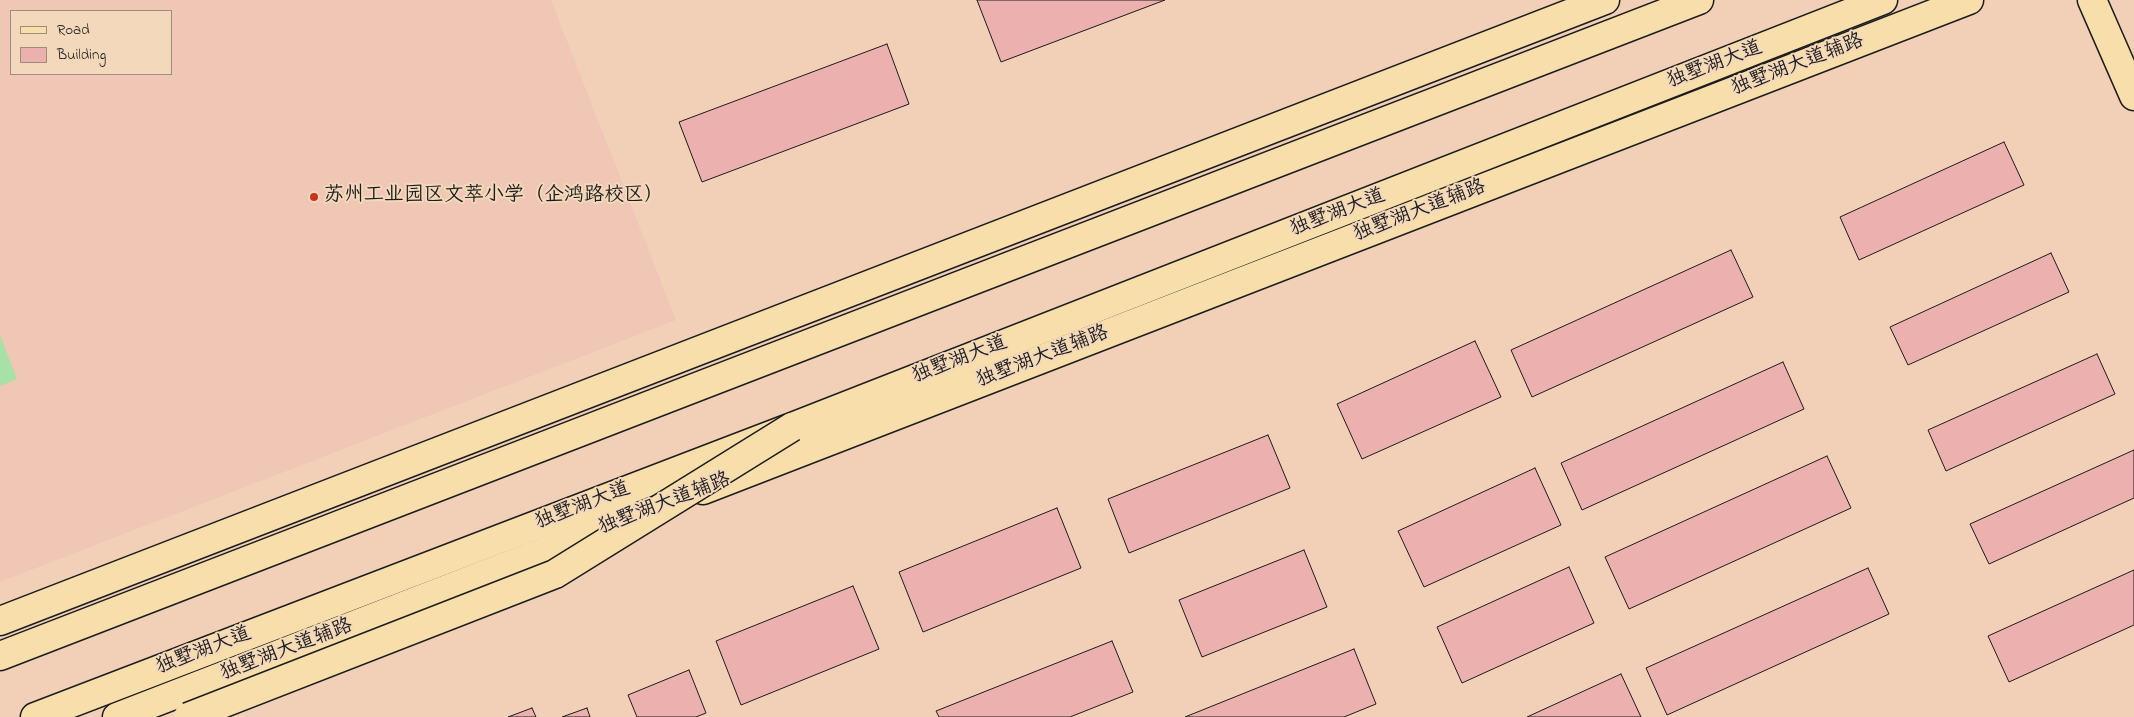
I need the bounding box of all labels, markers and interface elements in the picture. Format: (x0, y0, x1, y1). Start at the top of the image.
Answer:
legend (10, 10, 172, 75)
text: Road (57, 19, 90, 41)
street label: 独墅湖大道辅路 (1728, 30, 1868, 102)
street label: 独墅湖大道 (1664, 37, 1766, 95)
text: Building (57, 44, 106, 66)
street label: 独墅湖大道辅路 (1350, 176, 1490, 248)
place label: 苏州工业园区文萃小学（企鸿路校区） (324, 185, 664, 209)
street label: 独墅湖大道 (1287, 185, 1389, 243)
marker: 苏州工业园区文萃小学（企鸿路校区） (308, 191, 320, 203)
street label: 独墅湖大道辅路 (973, 322, 1113, 394)
street label: 独墅湖大道 (909, 332, 1011, 390)
street label: 独墅湖大道辅路 (595, 469, 735, 541)
street label: 独墅湖大道 (532, 478, 634, 536)
street label: 独墅湖大道辅路 (217, 615, 357, 687)
street label: 独墅湖大道 (153, 623, 255, 681)

